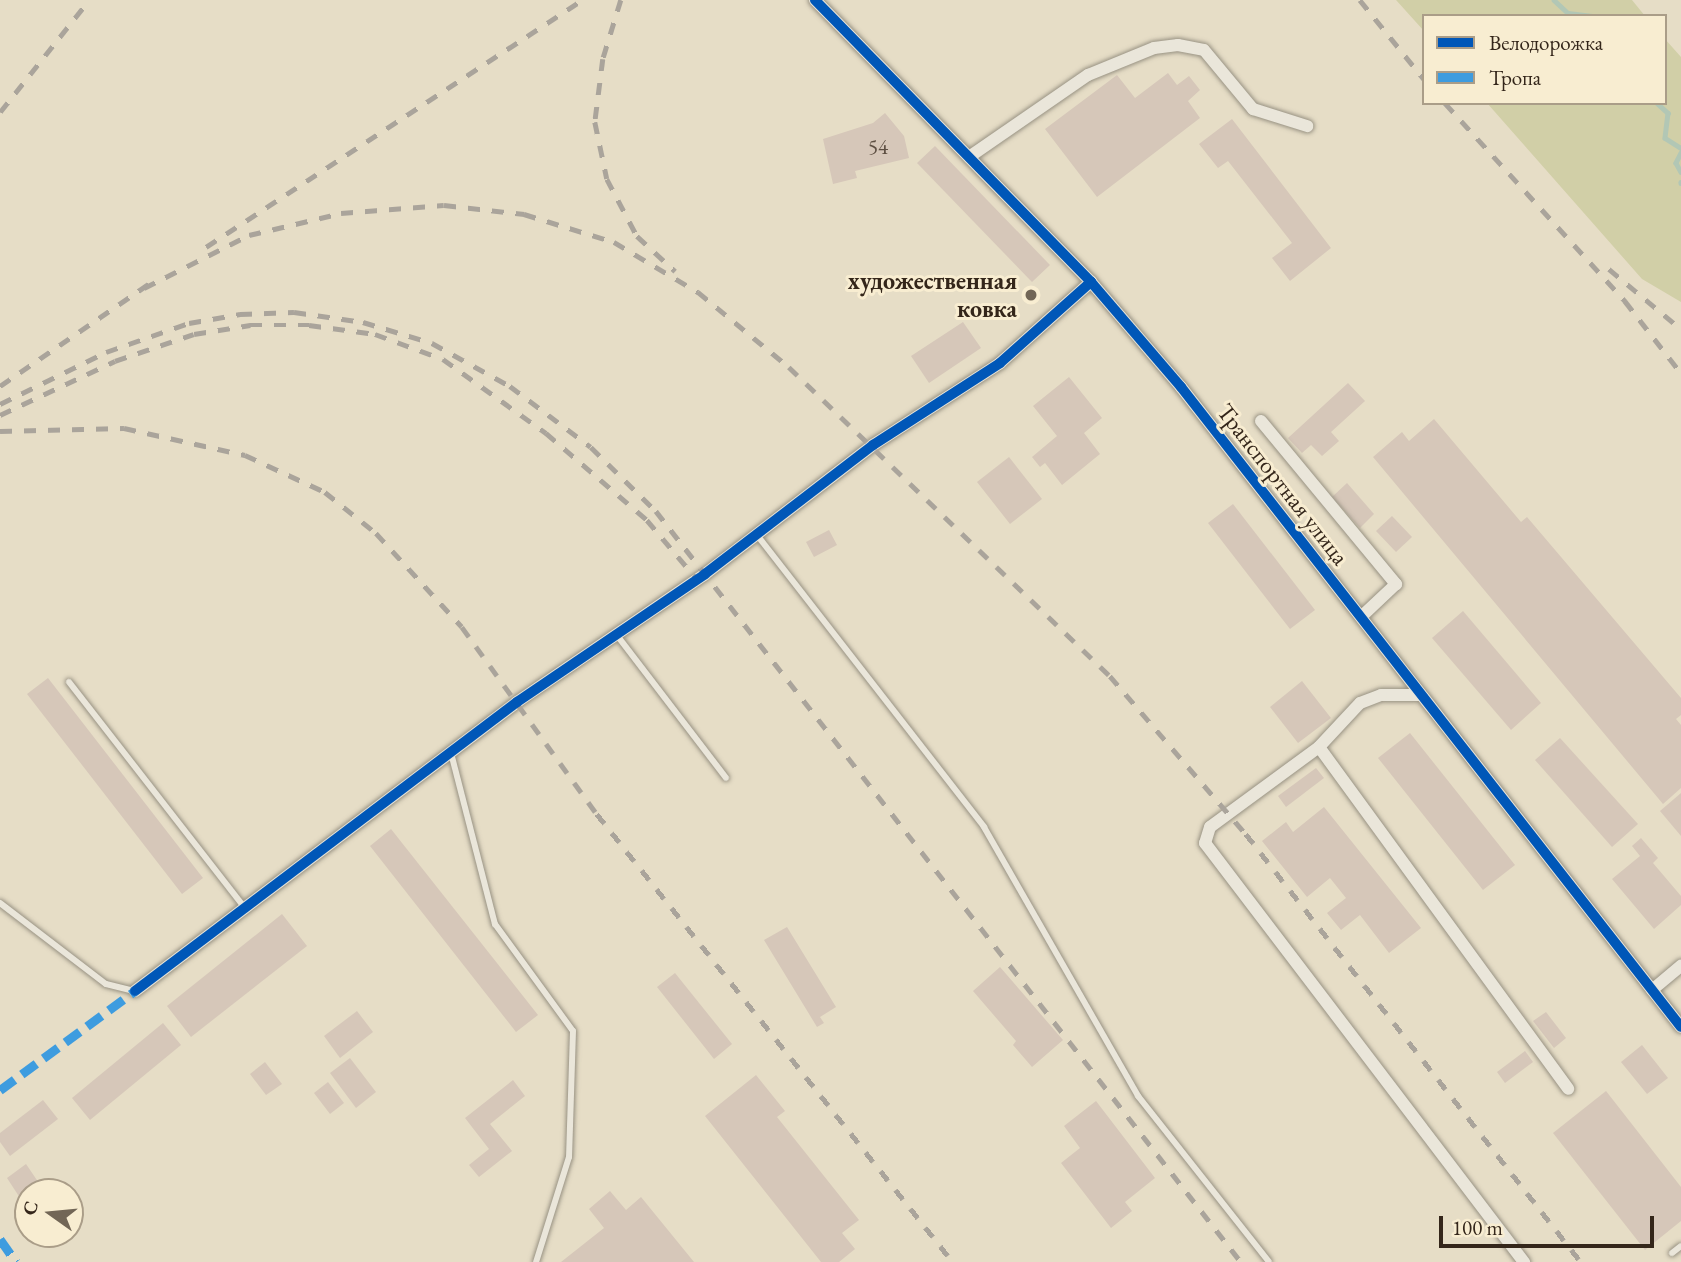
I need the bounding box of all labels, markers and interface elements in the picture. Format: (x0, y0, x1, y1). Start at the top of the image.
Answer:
legend (1422, 14, 1667, 105)
text: Велодорожка (1489, 29, 1603, 56)
text: Тропа (1489, 64, 1541, 91)
house number: 54 (868, 134, 888, 160)
place label: художественная ковка (848, 267, 1017, 323)
marker: художественная ковка (1023, 287, 1039, 303)
street label: Транспортная улица (1211, 397, 1355, 571)
north arrow (14, 1178, 84, 1248)
text: С (16, 1198, 44, 1218)
scale bar (1443, 1202, 1658, 1246)
text: 100 m (1452, 1214, 1503, 1241)

